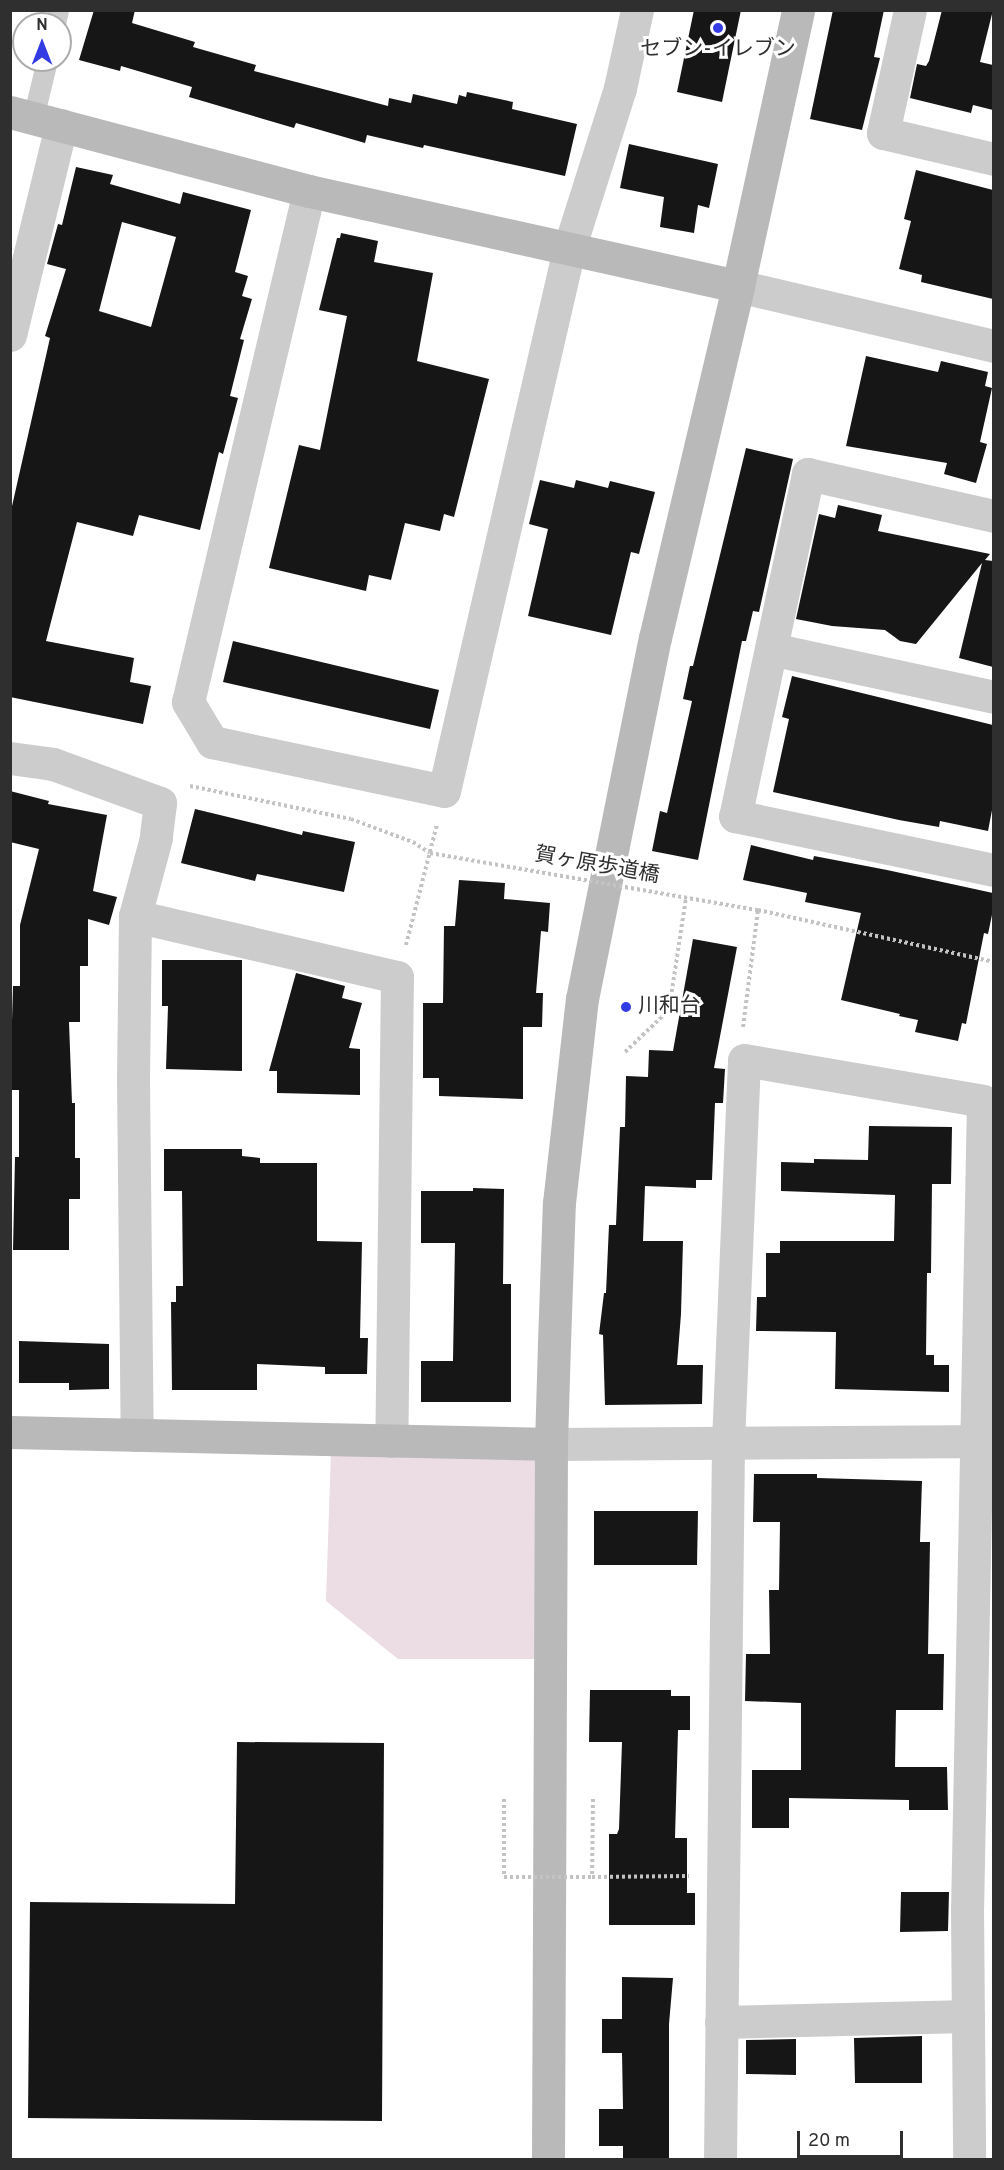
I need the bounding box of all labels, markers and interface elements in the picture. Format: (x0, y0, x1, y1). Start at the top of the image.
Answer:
north arrow (12, 12, 72, 72)
text: N (36, 16, 48, 36)
marker: セブン-イレブン (711, 21, 725, 35)
place label: セブン-イレブン (640, 37, 796, 63)
street label: 賀ヶ原歩道橋 (533, 843, 661, 889)
place label: 川和台 (638, 994, 701, 1020)
marker: 川和台 (619, 1000, 633, 1014)
scale bar (800, 2119, 906, 2157)
text: 20 m (808, 2130, 850, 2153)

